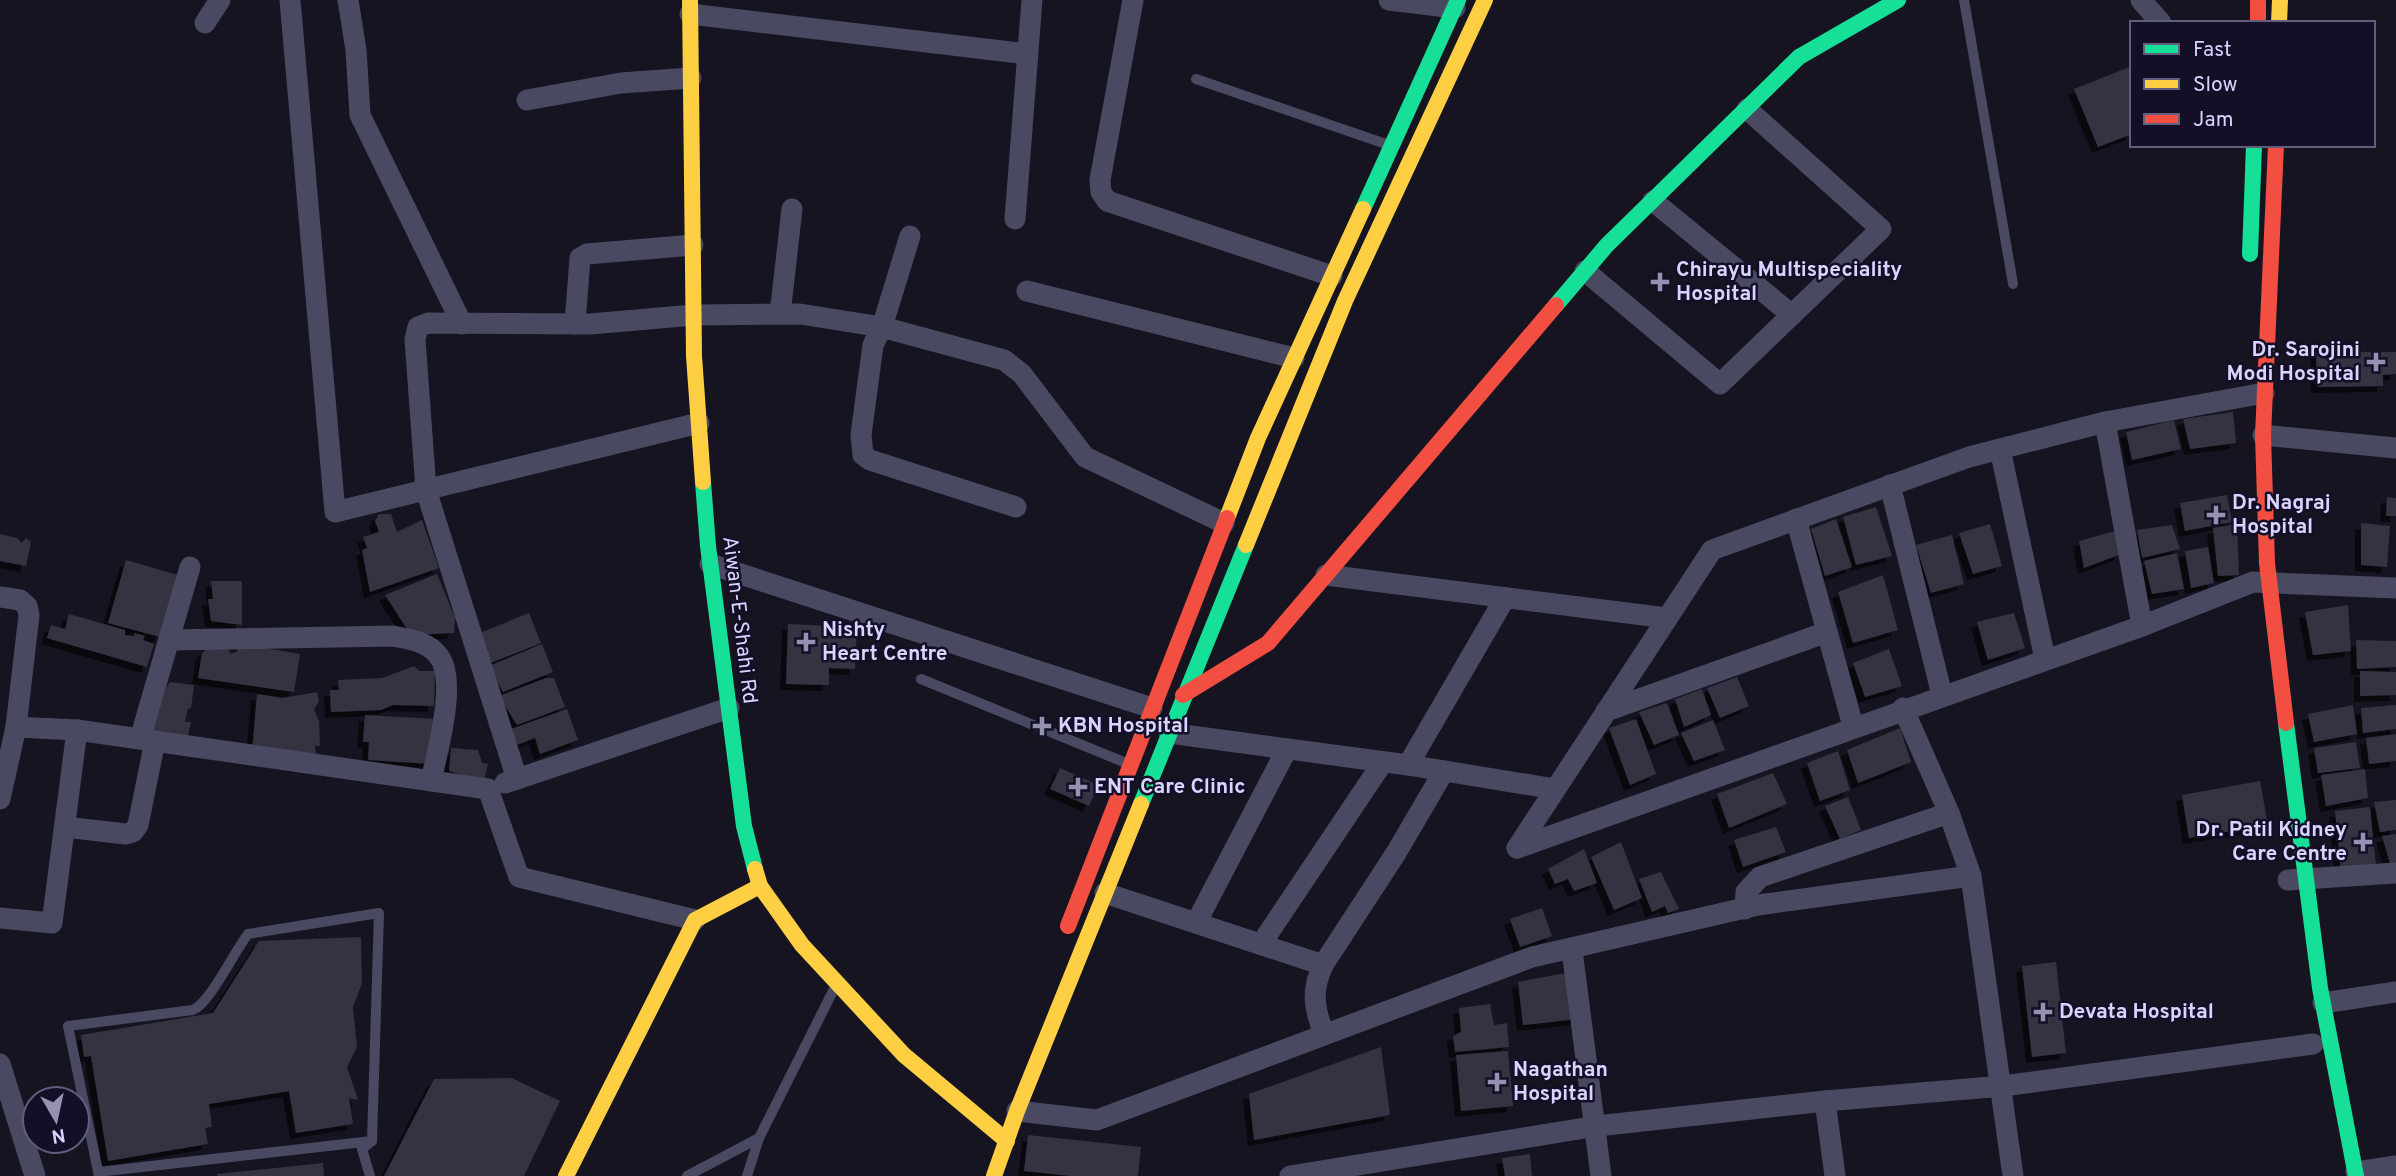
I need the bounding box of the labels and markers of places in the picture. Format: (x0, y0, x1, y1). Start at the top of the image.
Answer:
place label: Chirayu Multispeciality Hospital (1676, 257, 1902, 308)
marker: Chirayu Multispeciality Hospital (1650, 272, 1670, 292)
place label: Dr. Sarojini Modi Hospital (2226, 337, 2360, 388)
marker: Dr. Sarojini Modi Hospital (2366, 352, 2386, 372)
place label: Dr. Nagraj Hospital (2232, 490, 2331, 541)
marker: Dr. Nagraj Hospital (2206, 505, 2226, 525)
place label: Nishty Heart Centre (822, 617, 947, 668)
marker: Nishty Heart Centre (796, 632, 816, 652)
place label: KBN Hospital (1058, 713, 1189, 740)
marker: KBN Hospital (1032, 716, 1052, 736)
place label: ENT Care Clinic (1094, 774, 1246, 801)
marker: ENT Care Clinic (1068, 777, 1088, 797)
place label: Dr. Patil Kidney Care Centre (2195, 817, 2347, 868)
marker: Dr. Patil Kidney Care Centre (2353, 832, 2373, 852)
place label: Devata Hospital (2059, 999, 2214, 1026)
marker: Devata Hospital (2033, 1002, 2053, 1022)
place label: Nagathan Hospital (1513, 1057, 1608, 1108)
marker: Nagathan Hospital (1487, 1072, 1507, 1092)

